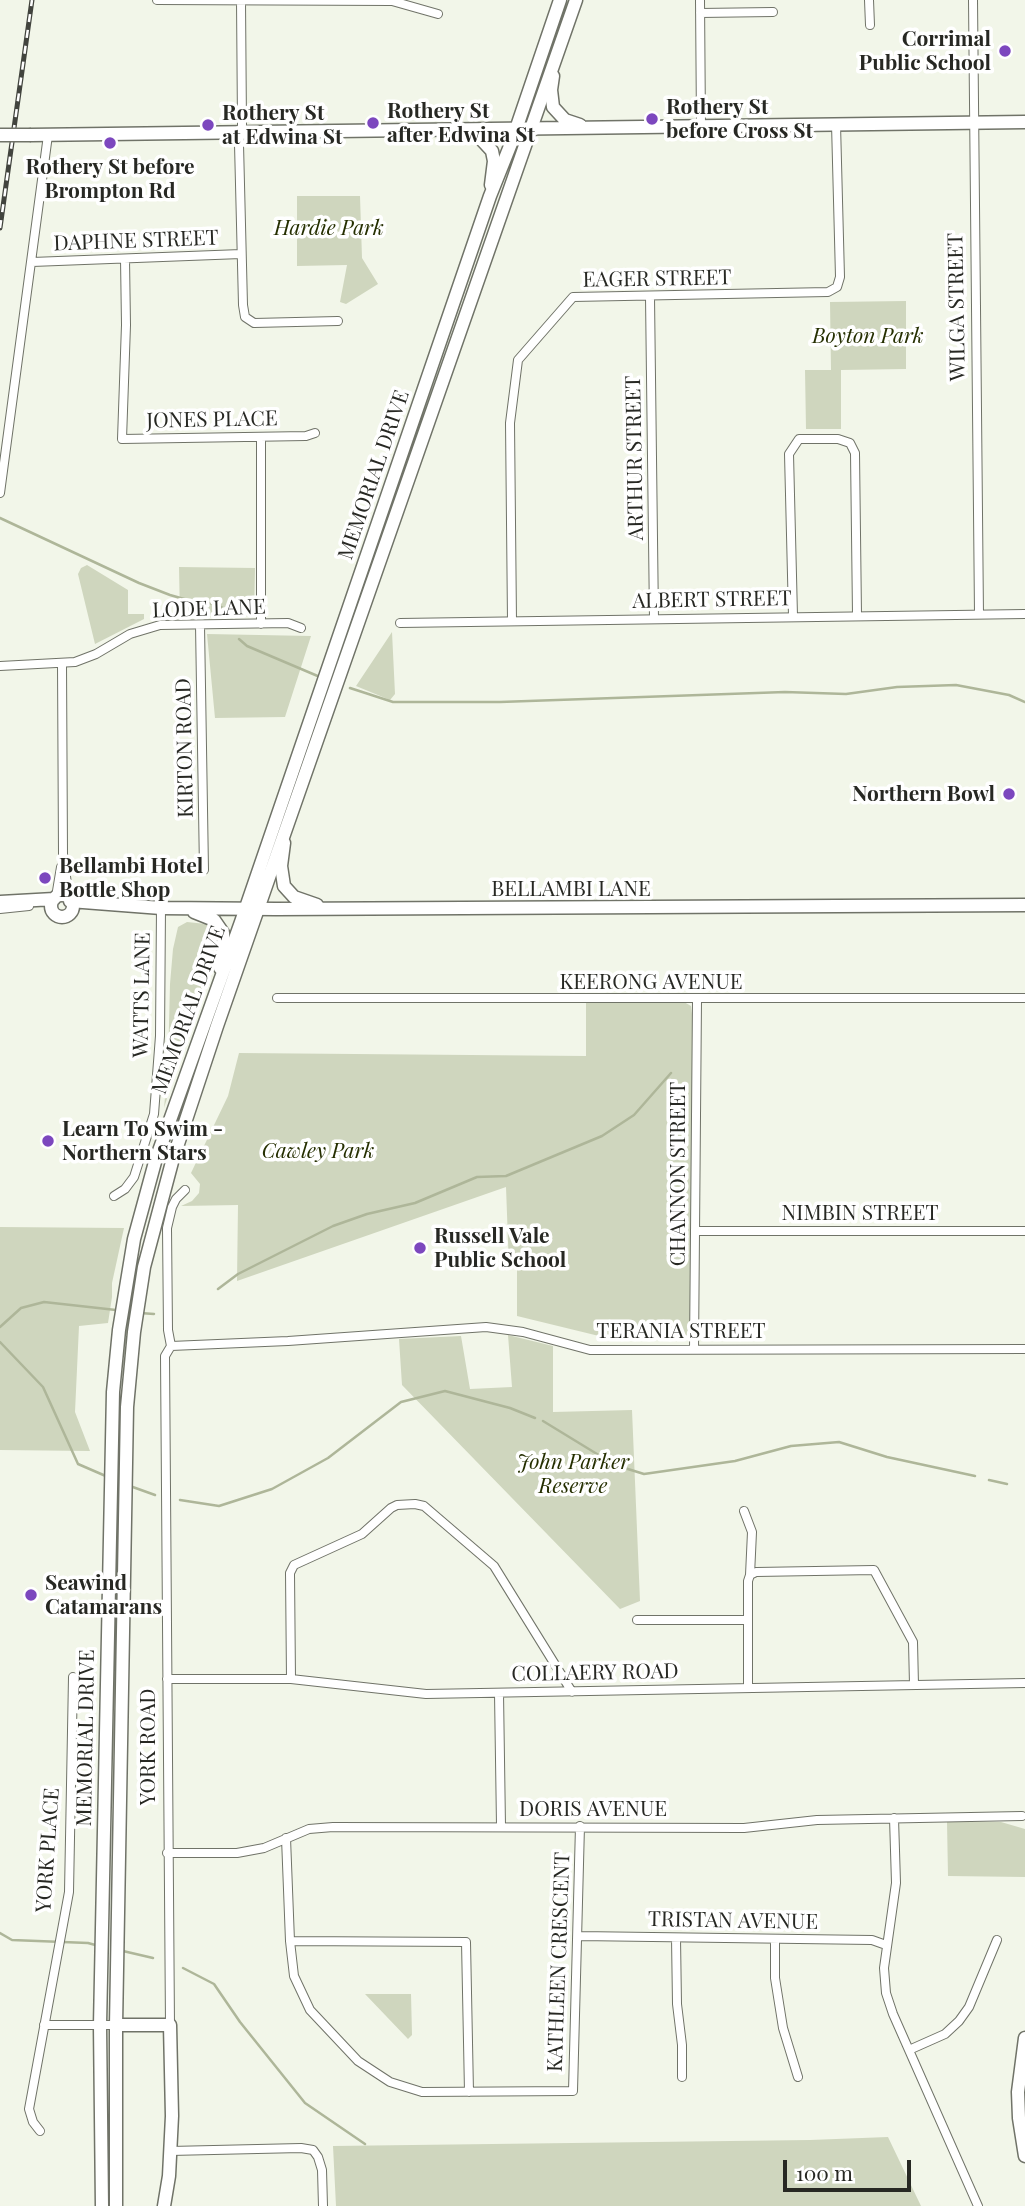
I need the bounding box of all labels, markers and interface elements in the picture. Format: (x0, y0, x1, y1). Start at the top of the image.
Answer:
place label: Corrimal Public School (859, 26, 991, 76)
marker: Corrimal Public School (997, 43, 1013, 59)
place label: Rothery St before Cross St (666, 94, 813, 144)
place label: Rothery St after Edwina St (387, 98, 535, 148)
place label: Rothery St at Edwina St (222, 100, 342, 150)
marker: Rothery St before Cross St (644, 111, 660, 127)
marker: Rothery St after Edwina St (365, 115, 381, 131)
marker: Rothery St at Edwina St (200, 117, 216, 133)
marker: Rothery St before Brompton Rd (102, 135, 118, 151)
place label: Rothery St before Brompton Rd (25, 154, 195, 204)
park label: Hardie Park (274, 215, 384, 241)
street label: DAPHNE STREET (53, 226, 219, 256)
street label: WILGA STREET (943, 233, 971, 381)
street label: EAGER STREET (582, 265, 732, 293)
park label: Boyton Park (812, 323, 924, 349)
street label: ARTHUR STREET (621, 375, 649, 541)
street label: MEMORIAL DRIVE (333, 387, 415, 563)
street label: JONES PLACE (146, 406, 278, 434)
street label: ALBERT STREET (632, 586, 792, 614)
street label: LODE LANE (152, 594, 266, 624)
street label: KIRTON ROAD (171, 678, 199, 818)
place label: Northern Bowl (852, 781, 995, 807)
marker: Northern Bowl (1001, 786, 1017, 802)
place label: Bellambi Hotel Bottle Shop (59, 853, 203, 903)
marker: Bellambi Hotel Bottle Shop (37, 870, 53, 886)
street label: BELLAMBI LANE (491, 876, 651, 902)
street label: MEMORIAL DRIVE (147, 922, 231, 1098)
street label: WATTS LANE (128, 932, 156, 1058)
street label: KEERONG AVENUE (559, 969, 743, 995)
street label: CHANNON STREET (665, 1082, 691, 1266)
place label: Learn To Swim - Northern Stars (62, 1116, 223, 1166)
marker: Learn To Swim - Northern Stars (40, 1133, 56, 1149)
park label: Cawley Park (262, 1138, 374, 1164)
street label: NIMBIN STREET (782, 1200, 938, 1226)
place label: Russell Vale Public School (434, 1223, 566, 1273)
marker: Russell Vale Public School (412, 1240, 428, 1256)
street label: TERANIA STREET (596, 1318, 766, 1344)
park label: John Parker Reserve (517, 1449, 629, 1499)
place label: Seawind Catamarans (45, 1570, 162, 1620)
marker: Seawind Catamarans (23, 1587, 39, 1603)
street label: MEMORIAL DRIVE (72, 1649, 100, 1827)
street label: COLLAERY ROAD (511, 1659, 679, 1687)
street label: YORK ROAD (135, 1689, 161, 1805)
street label: YORK PLACE (31, 1787, 65, 1913)
street label: DORIS AVENUE (519, 1796, 667, 1822)
street label: KATHLEEN CRESCENT (543, 1852, 575, 2072)
street label: TRISTAN AVENUE (648, 1907, 818, 1935)
scale bar (787, 2146, 915, 2190)
text: 100 m (796, 2158, 853, 2186)

